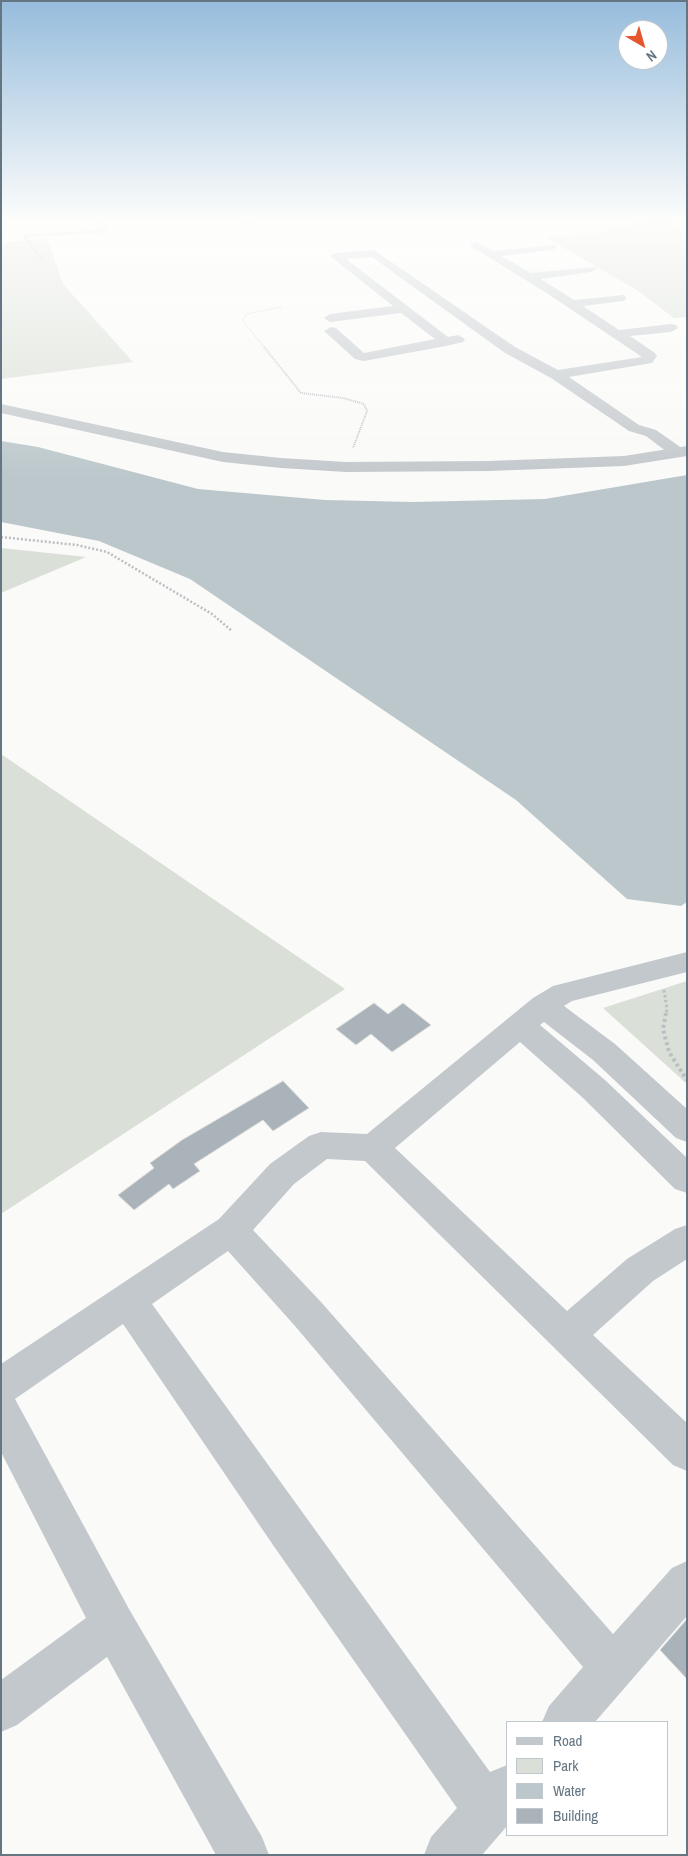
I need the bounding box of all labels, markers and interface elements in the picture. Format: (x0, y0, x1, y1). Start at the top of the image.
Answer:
north arrow (618, 20, 668, 70)
text: N (643, 46, 660, 66)
legend (506, 1721, 668, 1836)
text: Road (553, 1730, 582, 1751)
text: Park (553, 1755, 578, 1776)
text: Water (553, 1780, 585, 1801)
text: Building (553, 1805, 598, 1826)

